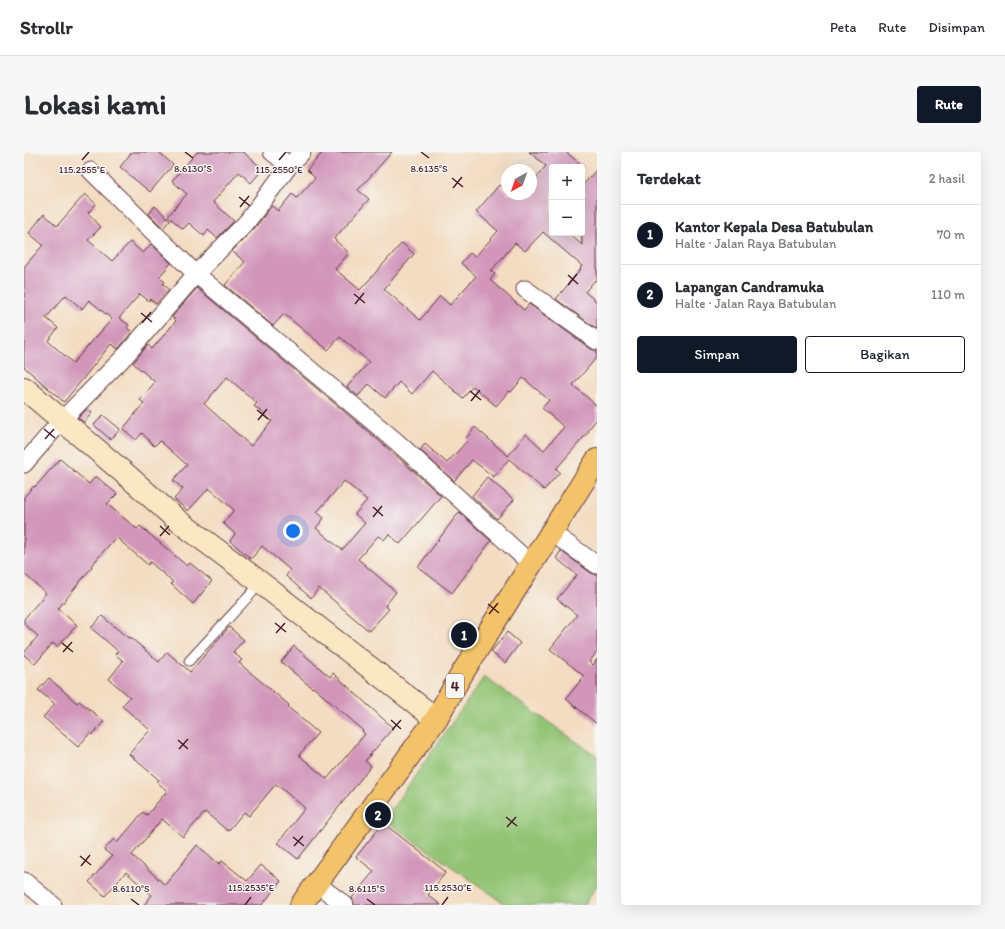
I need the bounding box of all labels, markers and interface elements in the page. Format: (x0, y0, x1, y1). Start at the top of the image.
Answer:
text: Strollr (20, 16, 73, 39)
text: Peta (830, 19, 856, 36)
text: Rute (878, 19, 906, 36)
text: Disimpan (928, 19, 985, 36)
button: Rute (917, 86, 981, 123)
text: Lokasi kami (24, 87, 166, 121)
text: 8.6130°S (174, 162, 212, 175)
text: 8.6135°S (410, 162, 448, 175)
text: 115.2555°E (59, 163, 106, 176)
text: 115.2550°E (255, 163, 303, 176)
north arrow (501, 164, 537, 200)
map controls (549, 164, 585, 236)
button: + (549, 164, 585, 200)
text: Terdekat (637, 168, 701, 188)
text: 2 hasil (929, 171, 965, 186)
button: − (549, 200, 585, 236)
text: Kantor Kepala Desa Batubulan (675, 218, 873, 236)
text: 1 (647, 227, 653, 242)
text: 70 m (937, 227, 965, 242)
text: Halte · Jalan Raya Batubulan (675, 236, 836, 251)
text: Lapangan Candramuka (675, 278, 824, 296)
text: 2 (647, 287, 653, 302)
text: 110 m (931, 287, 965, 302)
text: Halte · Jalan Raya Batubulan (675, 296, 836, 311)
button: Simpan (637, 336, 797, 373)
button: Bagikan (805, 336, 965, 373)
your location (283, 521, 303, 541)
pin: 1 (451, 620, 477, 650)
road number: 4 (446, 674, 464, 698)
pin: 2 (365, 800, 391, 830)
text: 115.2535°E (228, 881, 275, 894)
text: 115.2530°E (424, 881, 472, 894)
text: 8.6110°S (112, 882, 150, 895)
text: 8.6115°S (349, 882, 386, 895)

